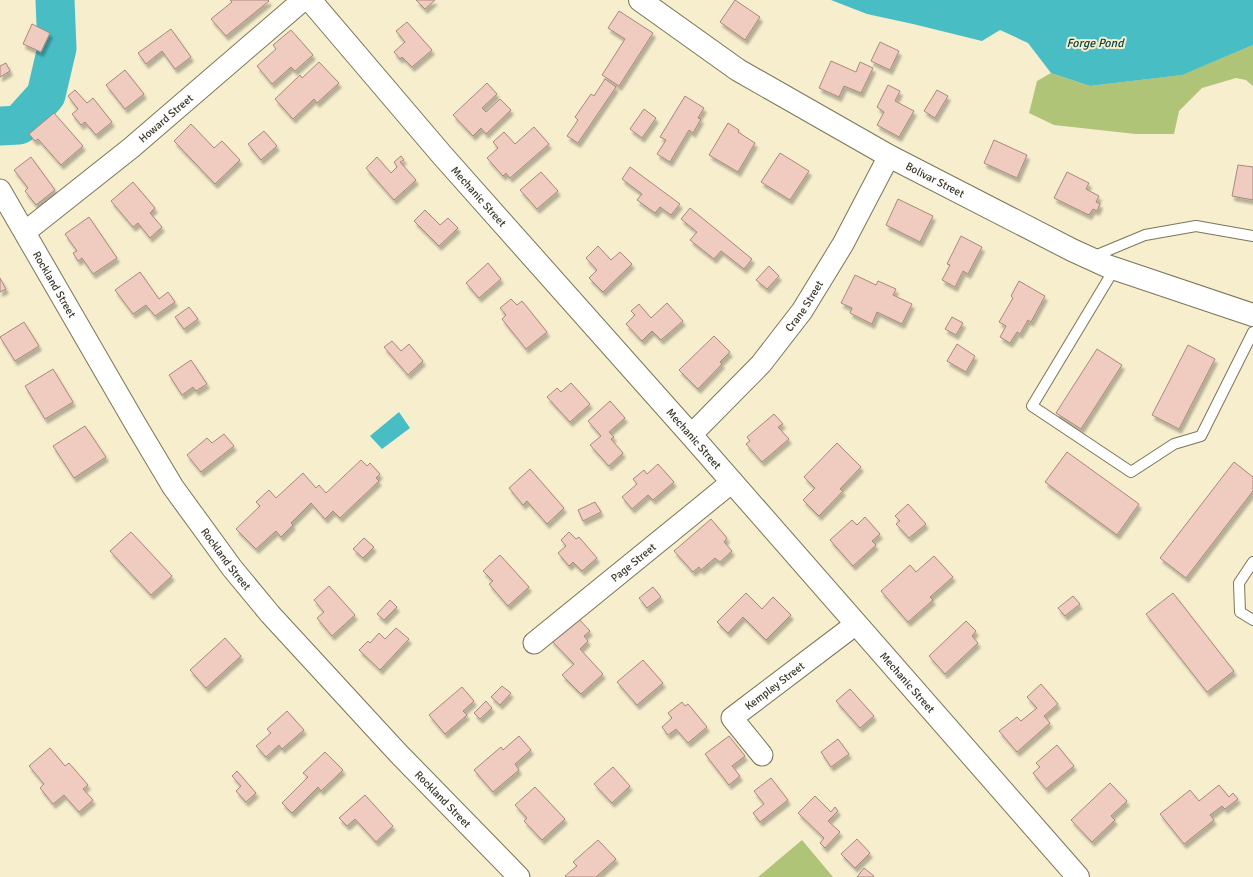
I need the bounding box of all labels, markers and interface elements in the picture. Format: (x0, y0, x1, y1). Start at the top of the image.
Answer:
water label: Forge Pond (1066, 36, 1125, 51)
street label: Howard Street (136, 92, 196, 145)
street label: Bolivar Street (903, 160, 967, 201)
street label: Mechanic Street (448, 164, 509, 230)
street label: Rockland Street (30, 249, 79, 320)
street label: Crane Street (782, 278, 826, 334)
street label: Mechanic Street (663, 406, 724, 472)
street label: Rockland Street (198, 525, 254, 593)
street label: Page Street (609, 540, 659, 585)
street label: Mechanic Street (877, 650, 937, 716)
street label: Kempley Street (742, 659, 807, 713)
street label: Rockland Street (412, 768, 473, 831)

